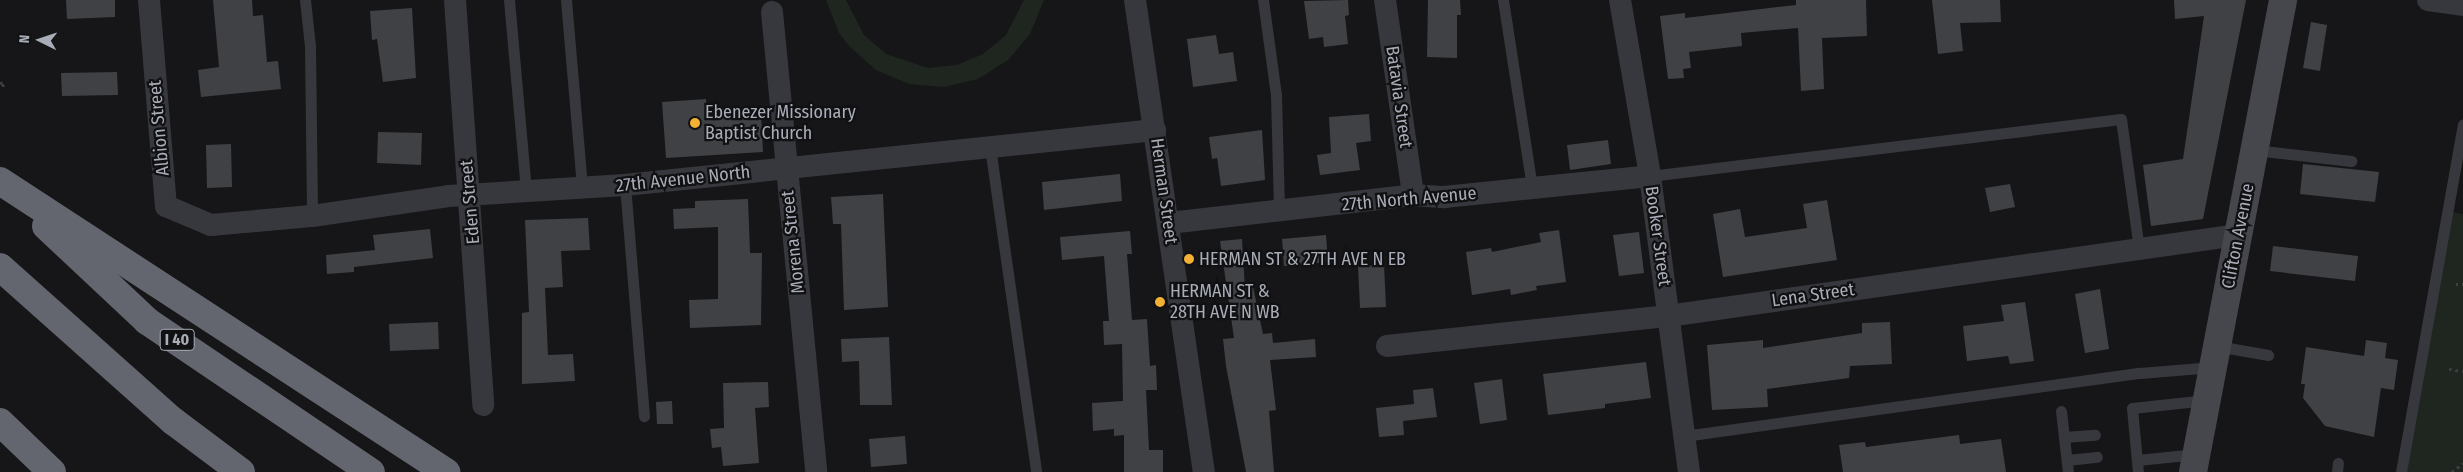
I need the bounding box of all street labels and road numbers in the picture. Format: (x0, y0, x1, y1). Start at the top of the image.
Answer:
street label: Batavia Street (1381, 45, 1417, 149)
street label: Albion Street (144, 79, 174, 177)
street label: Herman Street (1146, 137, 1182, 245)
street label: Eden Street (456, 159, 484, 245)
street label: 27th Avenue North (615, 161, 751, 197)
street label: 27th North Avenue (1341, 182, 1477, 216)
street label: Clifton Avenue (2217, 182, 2259, 290)
street label: Booker Street (1640, 185, 1676, 287)
street label: Morena Street (777, 189, 809, 295)
street label: Lena Street (1770, 279, 1856, 311)
road number: I 40 (160, 326, 194, 354)

